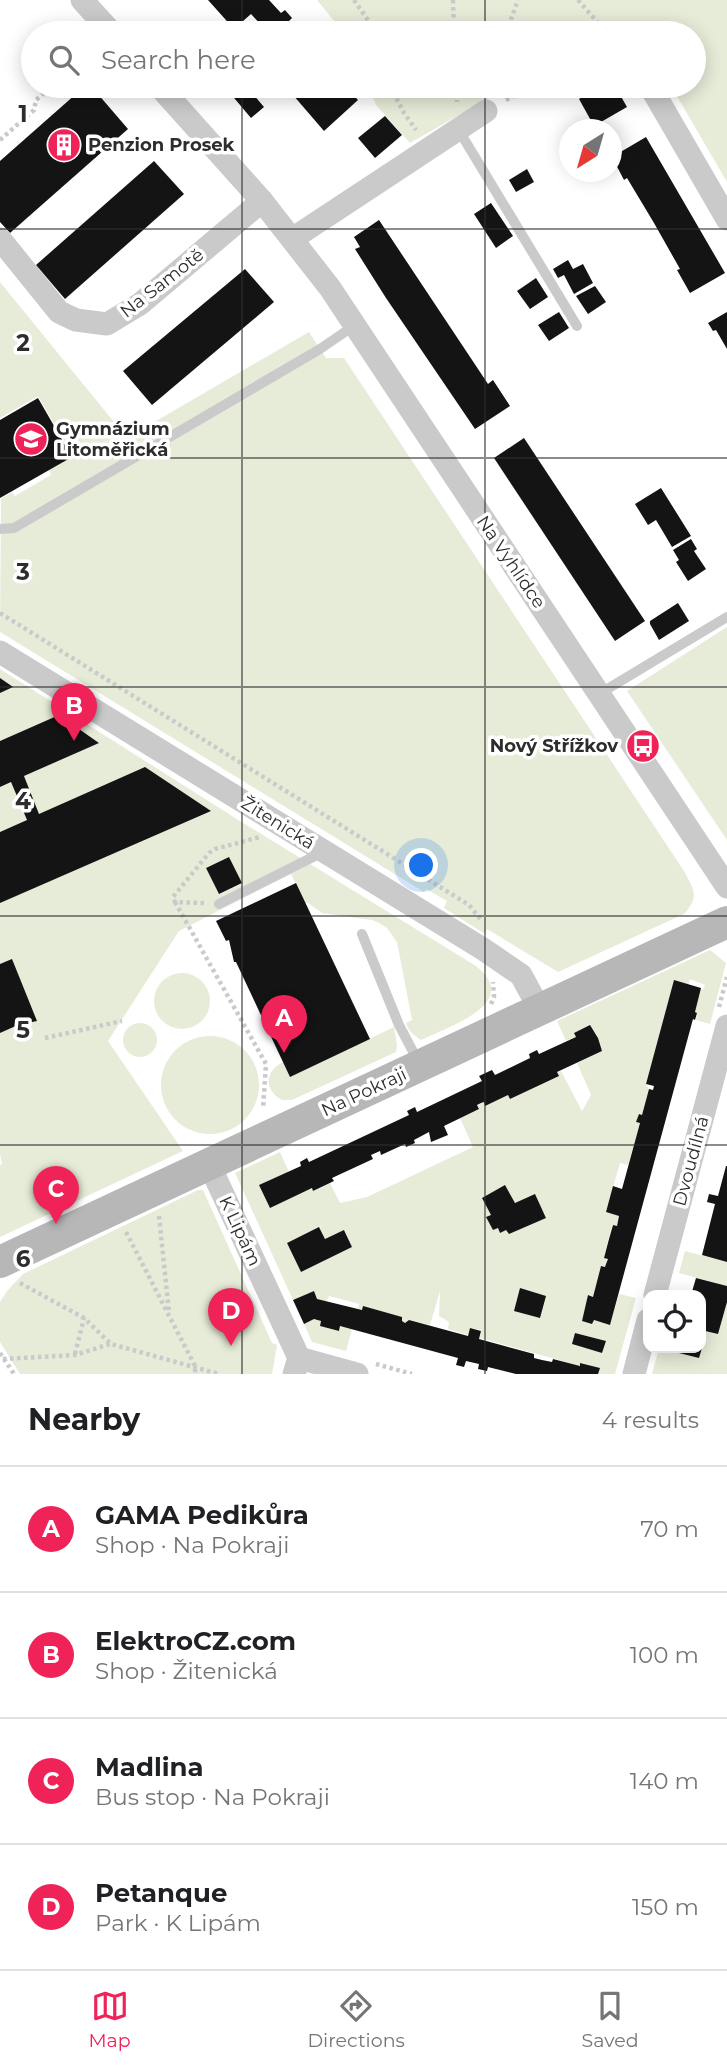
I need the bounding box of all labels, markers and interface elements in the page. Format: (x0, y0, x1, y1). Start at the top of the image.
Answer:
search box (21, 21, 706, 98)
icon: search (45, 41, 83, 79)
text: Search here (101, 44, 256, 76)
text: 1 (18, 100, 28, 128)
north arrow (559, 119, 622, 182)
building icon: Penzion Prosek (45, 126, 83, 164)
place label: Penzion Prosek (88, 134, 235, 156)
street label: Na Samotě (116, 244, 208, 322)
text: 2 (16, 329, 30, 357)
place label: Gymnázium Litoměřická (56, 418, 170, 461)
school or university icon: Gymnázium Litoměřická (12, 420, 50, 458)
street label: Na Vyhlídce (472, 511, 550, 613)
text: 3 (15, 558, 30, 586)
pin: B (51, 683, 97, 741)
bus stop icon: Nový Střížkov (624, 727, 662, 765)
place label: Nový Střížkov (490, 735, 618, 757)
text: 4 (15, 787, 31, 815)
street label: Žitenická (237, 792, 319, 854)
your location (404, 848, 438, 882)
pin: A (261, 995, 307, 1053)
text: 5 (16, 1016, 30, 1044)
street label: Na Pokraji (318, 1063, 410, 1121)
street label: Dvoudílná (668, 1114, 714, 1208)
pin: C (33, 1166, 79, 1224)
street label: K Lipám (214, 1192, 266, 1270)
text: 6 (16, 1245, 31, 1273)
pin: D (208, 1288, 254, 1346)
map controls (643, 1290, 706, 1353)
button: locate (643, 1290, 706, 1353)
text: Nearby (28, 1401, 140, 1438)
text: 4 results (602, 1406, 699, 1434)
text: GAMA Pedikůra (95, 1499, 309, 1531)
text: A (42, 1515, 60, 1543)
text: 70 m (640, 1515, 699, 1543)
text: Shop · Na Pokraji (95, 1531, 289, 1559)
text: ElektroCZ.com (95, 1625, 296, 1657)
text: B (42, 1641, 60, 1669)
text: 100 m (630, 1641, 699, 1669)
text: Shop · Žitenická (95, 1657, 278, 1685)
text: Madlina (95, 1751, 204, 1783)
text: C (43, 1767, 59, 1795)
text: 140 m (630, 1767, 699, 1795)
text: Bus stop · Na Pokraji (95, 1783, 330, 1811)
text: Petanque (95, 1877, 227, 1909)
text: D (42, 1893, 61, 1921)
text: 150 m (632, 1893, 699, 1921)
text: Park · K Lipám (95, 1909, 261, 1937)
tab: Map (88, 1987, 131, 2052)
tab: Directions (307, 1987, 405, 2052)
tab: Saved (582, 1987, 639, 2052)

